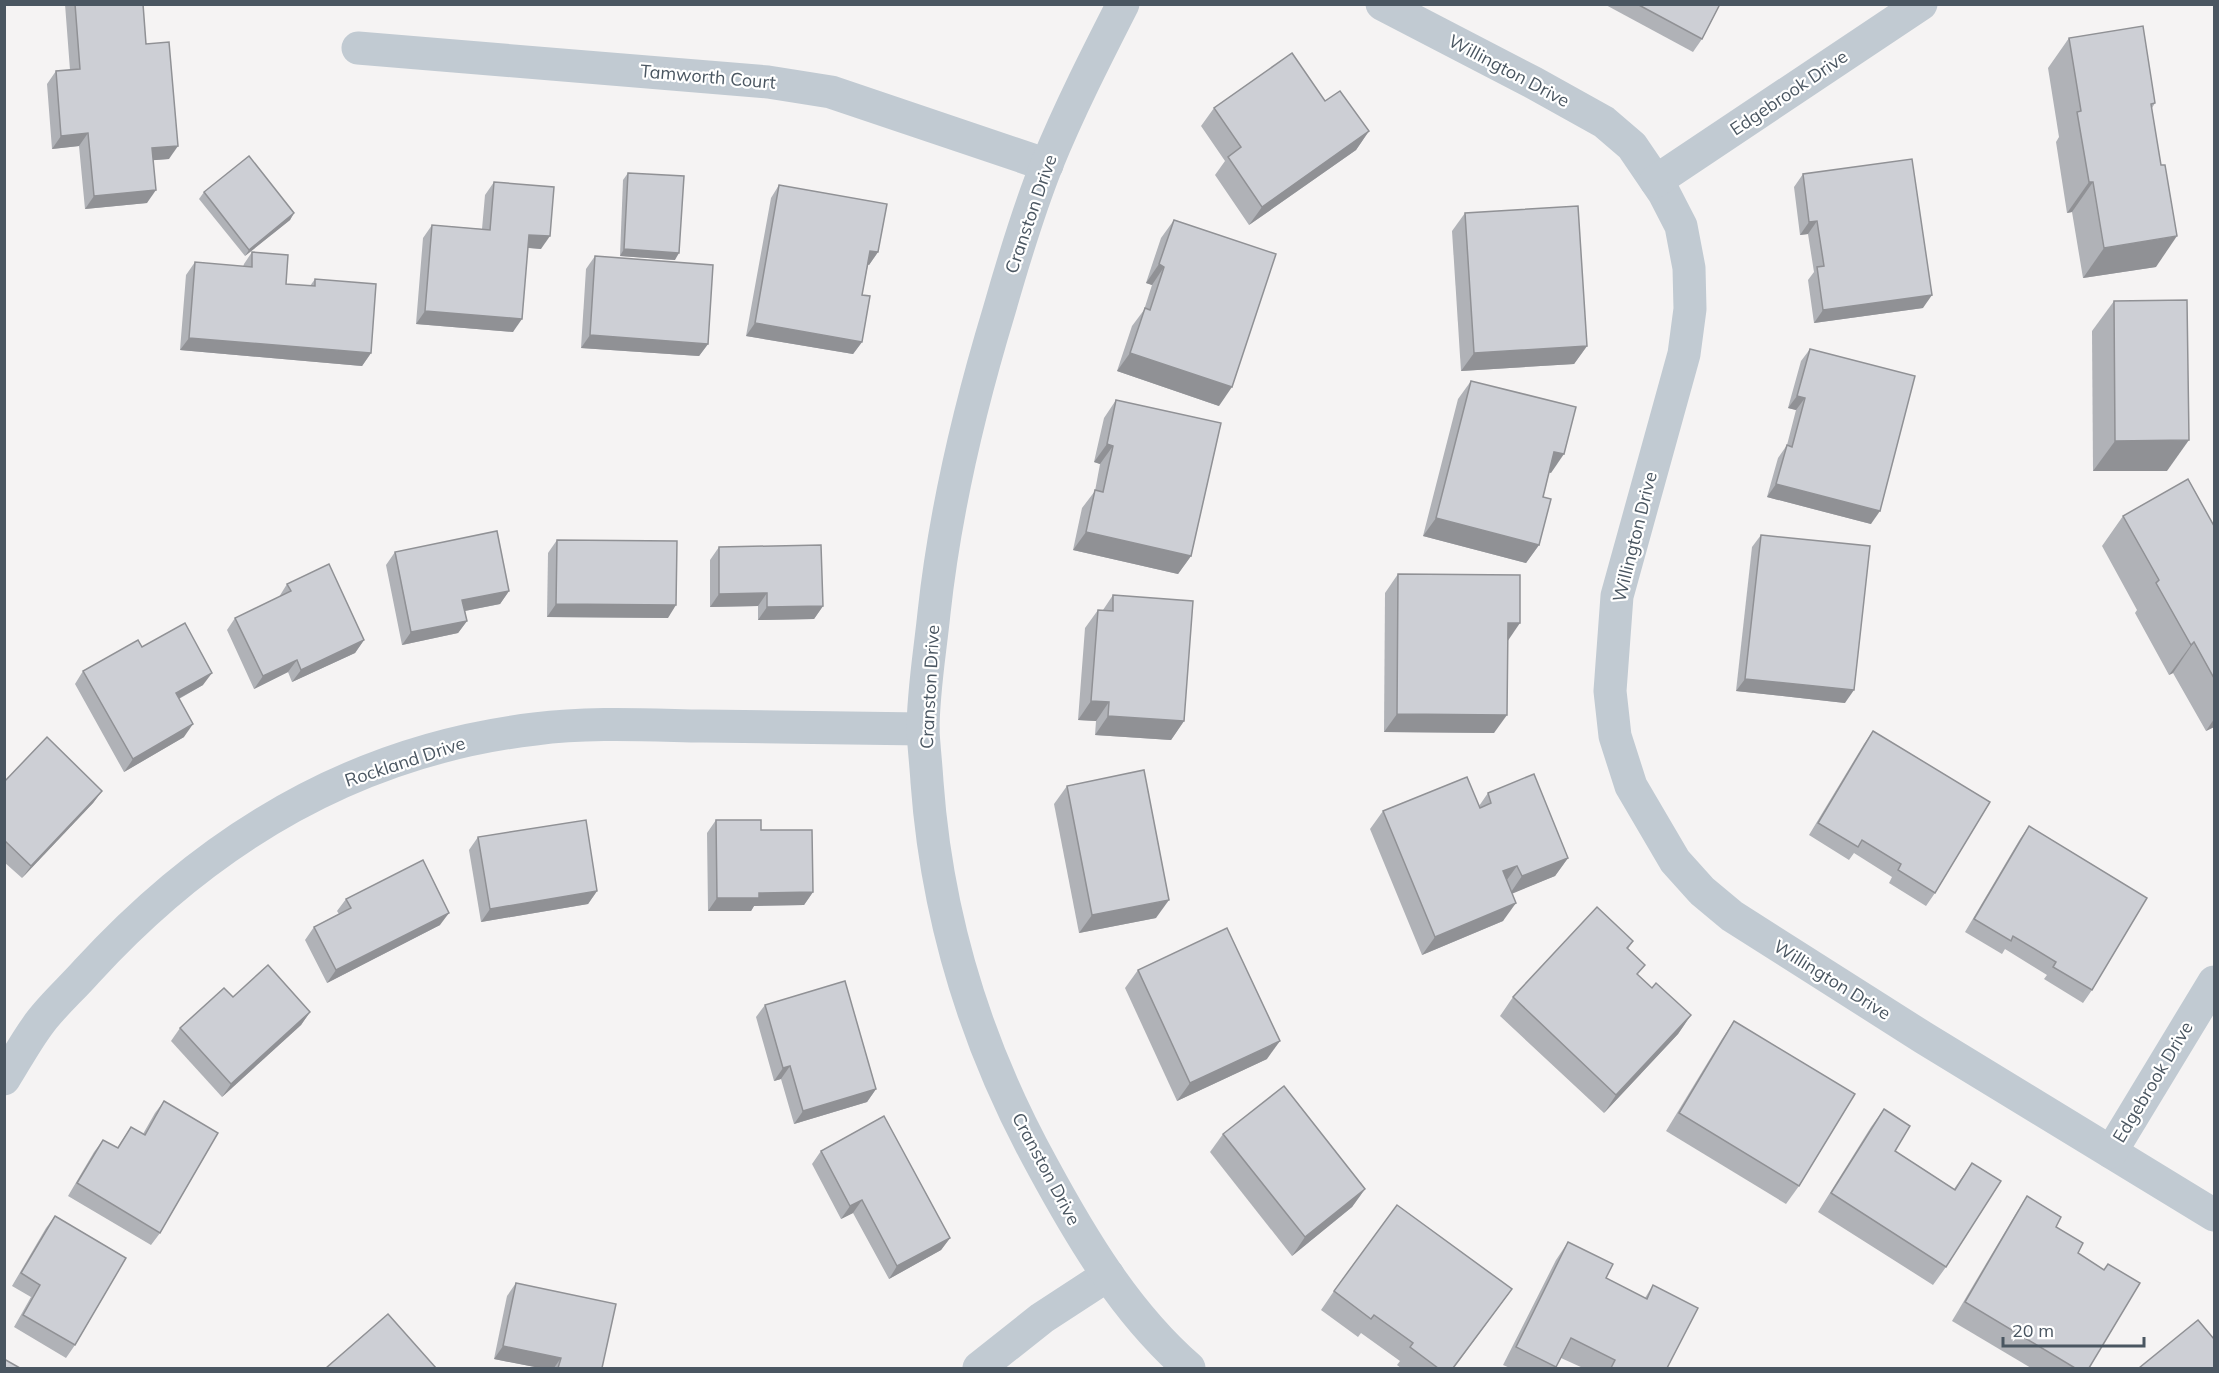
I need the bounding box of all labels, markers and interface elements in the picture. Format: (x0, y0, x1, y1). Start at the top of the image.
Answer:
street label: Willington Drive (1445, 29, 1574, 112)
street label: Edgebrook Drive (1725, 45, 1852, 140)
street label: Tamworth Court (639, 59, 777, 94)
street label: Cranston Drive (999, 151, 1062, 276)
street label: Willington Drive (1607, 469, 1662, 605)
street label: Cranston Drive (915, 624, 944, 750)
street label: Rockland Drive (342, 731, 468, 792)
street label: Willington Drive (1769, 934, 1895, 1025)
street label: Edgebrook Drive (2107, 1017, 2198, 1146)
street label: Cranston Drive (1007, 1109, 1086, 1229)
scale bar (2003, 1310, 2144, 1348)
text: 20 m (2012, 1319, 2054, 1342)

